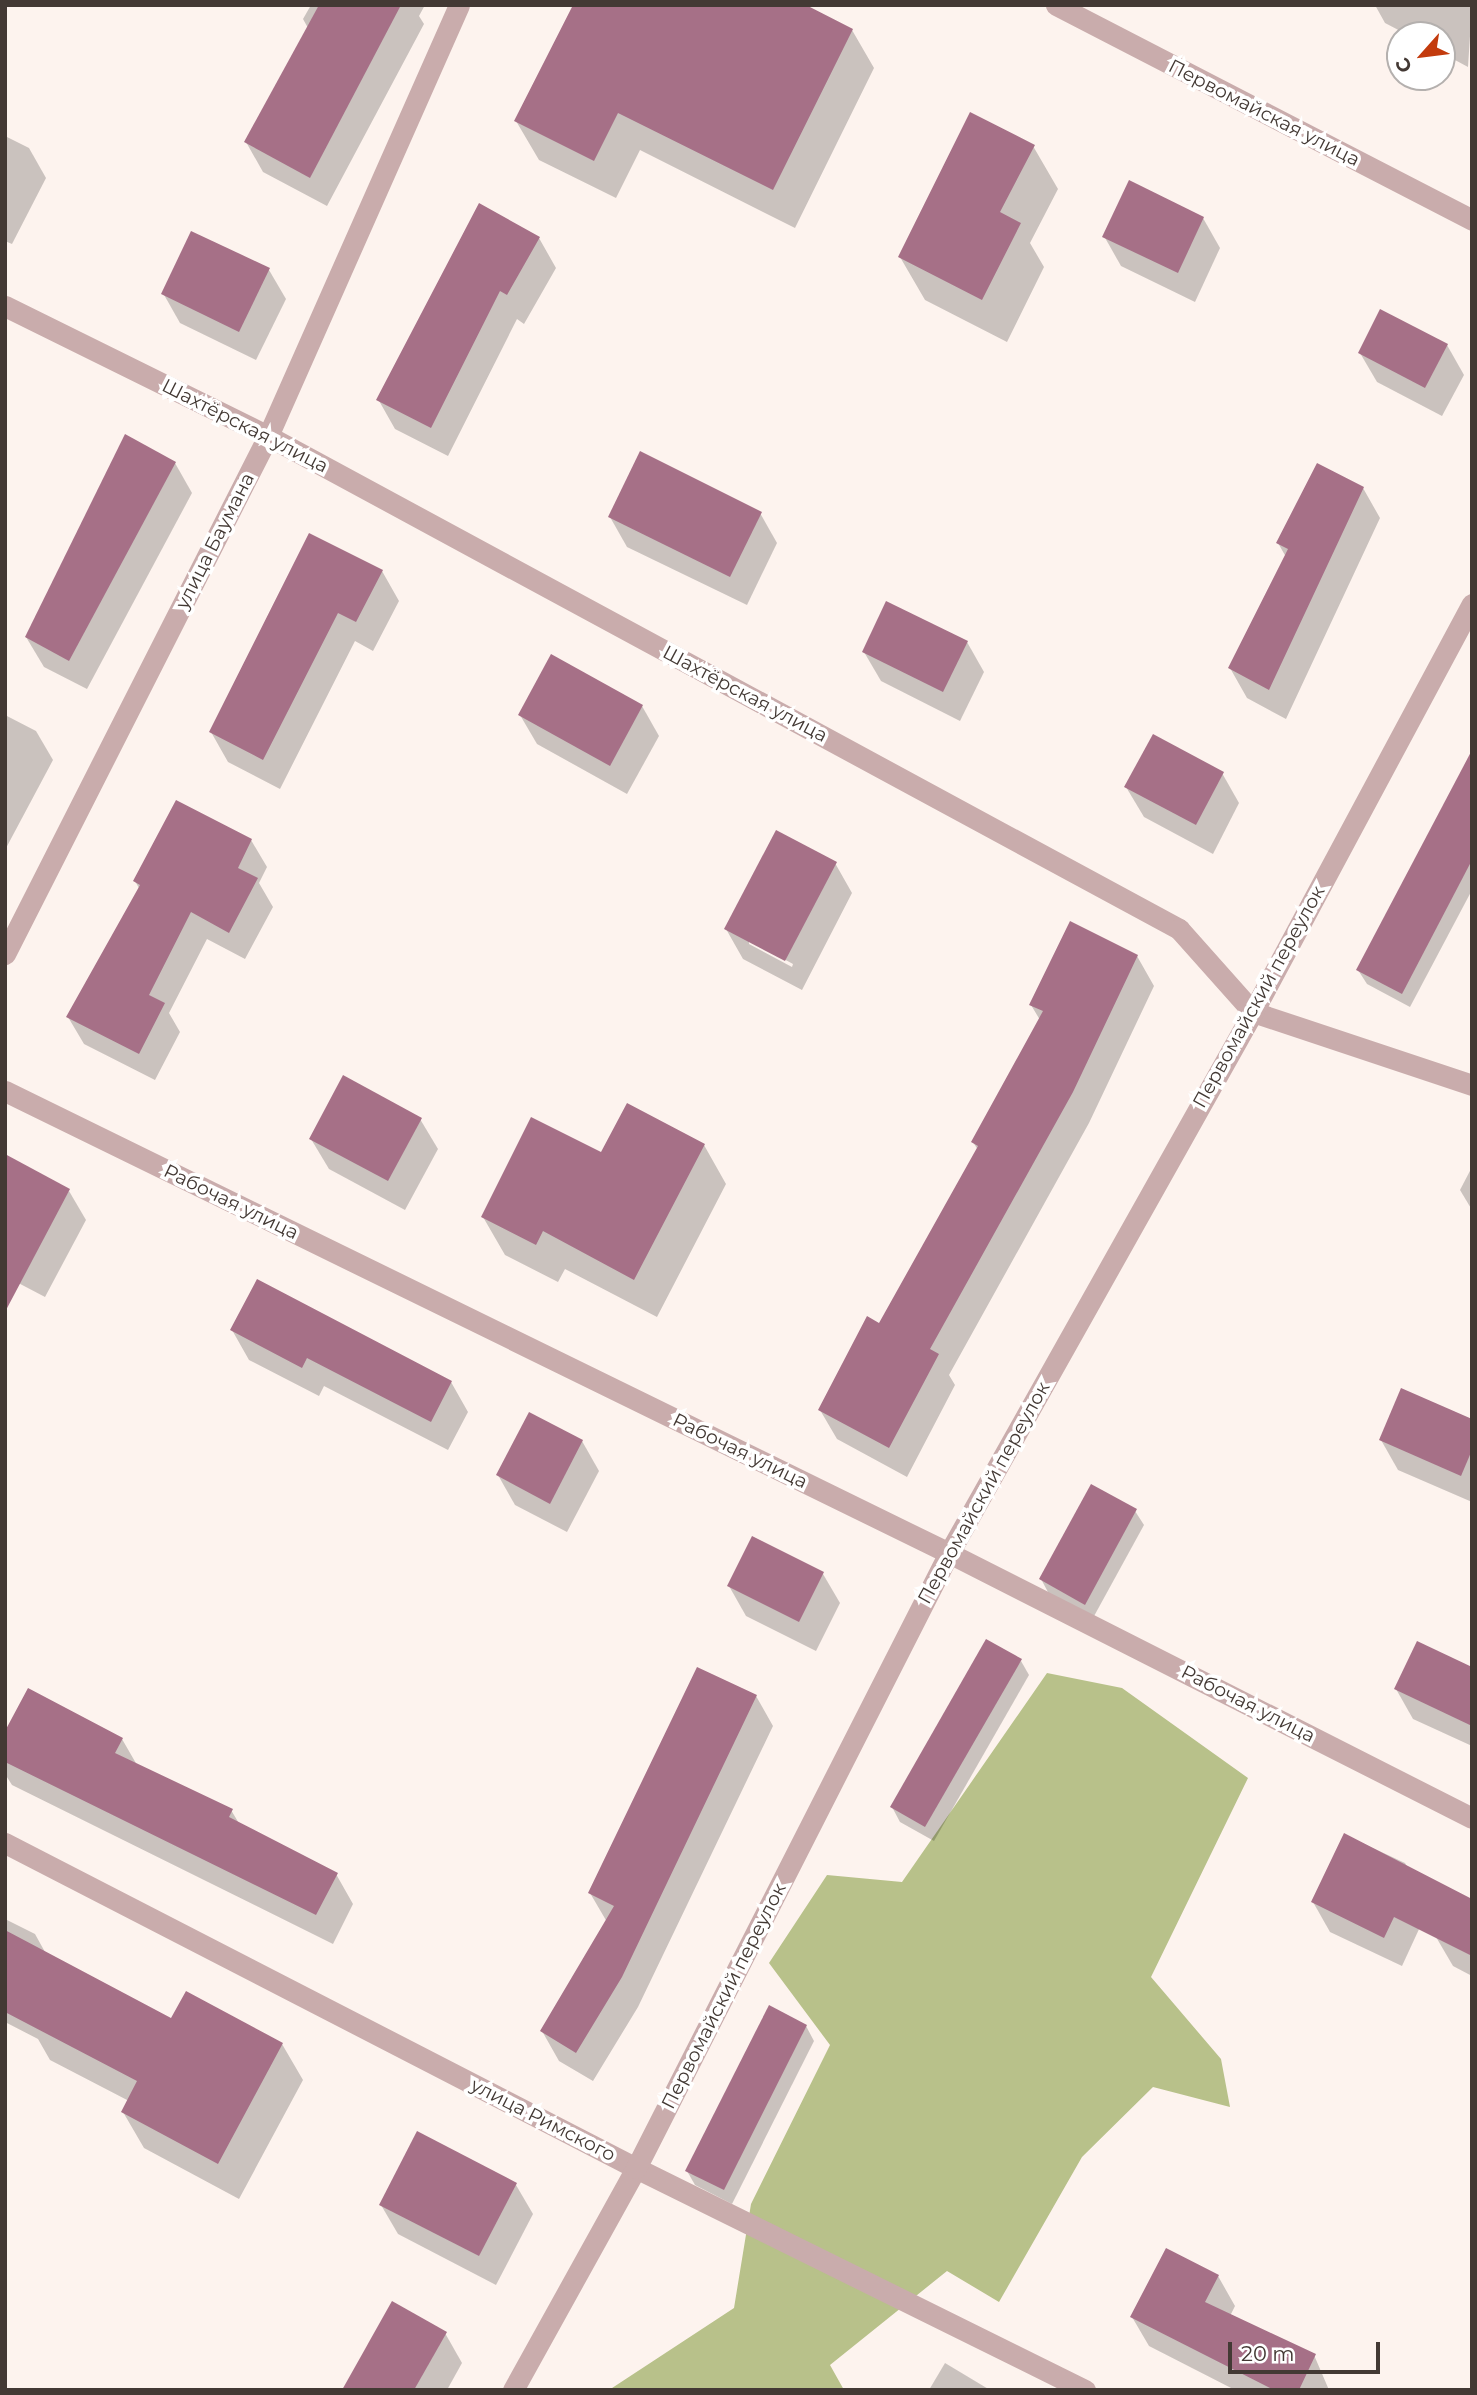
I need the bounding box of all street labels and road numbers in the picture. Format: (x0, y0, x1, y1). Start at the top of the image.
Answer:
street label: Первомайская улица (1165, 55, 1363, 171)
street label: Шахтёрская улица (158, 374, 332, 478)
street label: улица Баумана (171, 469, 259, 613)
street label: Шахтёрская улица (659, 641, 831, 747)
street label: Первомайский переулок (1188, 882, 1330, 1112)
street label: Рабочая улица (160, 1160, 302, 1244)
street label: Первомайский переулок (913, 1378, 1055, 1608)
street label: Рабочая улица (669, 1409, 811, 1493)
street label: Рабочая улица (1177, 1660, 1319, 1748)
street label: Первомайский переулок (657, 1879, 791, 2113)
street label: улица Римского (467, 2074, 619, 2166)

